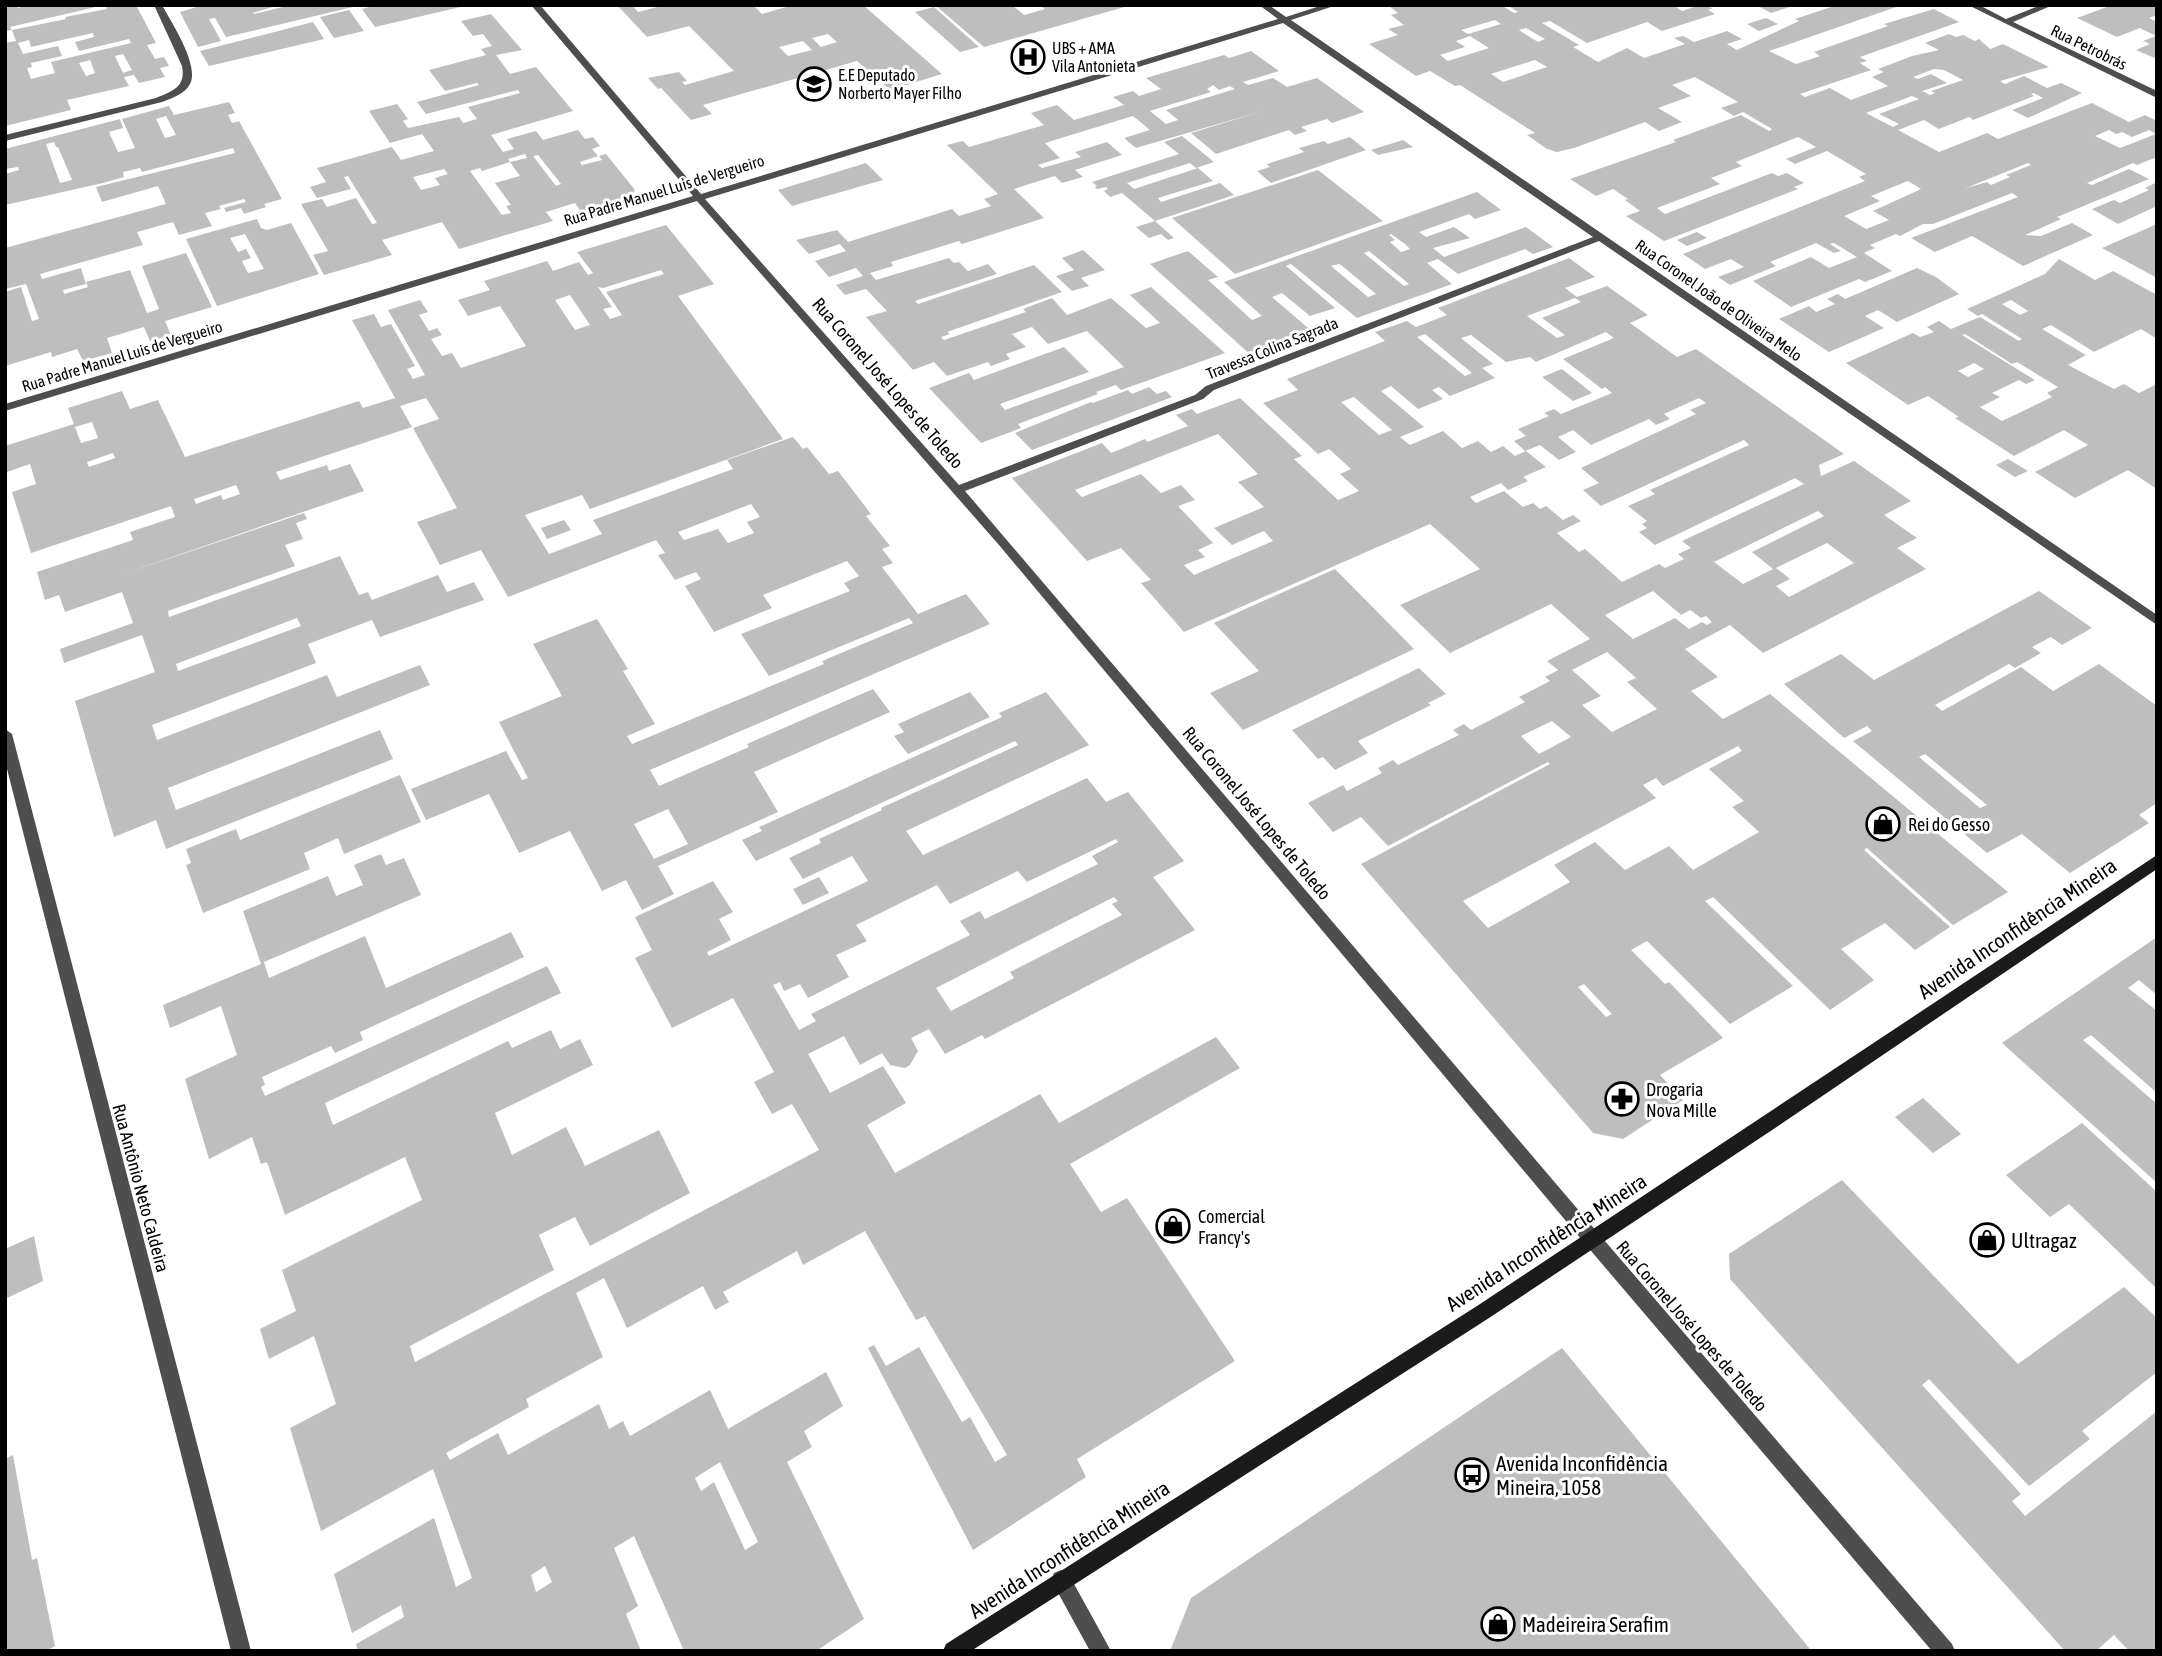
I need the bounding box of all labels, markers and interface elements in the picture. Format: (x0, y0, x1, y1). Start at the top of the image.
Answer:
street label: Rua Petrobrás (2048, 21, 2130, 73)
hospital icon: UBS + AMA Vila Antonieta (1009, 38, 1047, 76)
place label: UBS + AMA Vila Antonieta (1052, 39, 1136, 75)
school or university icon: E.E Deputado Norberto Mayer Filho (795, 65, 833, 103)
place label: E.E Deputado Norberto Mayer Filho (838, 66, 962, 103)
street label: Rua Padre Manuel Luis de Vergueiro (562, 151, 767, 230)
street label: Rua Coronel João de Oliveira Melo (1632, 236, 1806, 364)
street label: Rua Coronel José Lopes de Toledo (808, 293, 968, 473)
street label: Travessa Colina Sagrada (1204, 313, 1341, 384)
street label: Rua Padre Manuel Luis de Vergueiro (20, 317, 225, 396)
street label: Rua Coronel José Lopes de Toledo (1178, 722, 1336, 904)
shop icon: Rei do Gesso (1864, 805, 1902, 843)
place label: Rei do Gesso (1908, 814, 1990, 835)
street label: Avenida Inconfidência Mineira (1913, 853, 2121, 1003)
place label: Drogaria Nova Mille (1646, 1079, 1717, 1121)
pharmacy icon: Drogaria Nova Mille (1603, 1080, 1641, 1118)
street label: Rua Antônio Neto Caldeira (108, 1102, 174, 1274)
street label: Avenida Inconfidência Mineira (1441, 1168, 1651, 1316)
place label: Comercial Francy's (1198, 1206, 1265, 1248)
shop icon: Comercial Francy's (1154, 1207, 1192, 1245)
shop icon: Ultragaz (1968, 1221, 2006, 1259)
place label: Ultragaz (2011, 1228, 2077, 1252)
street label: Rua Coronel José Lopes de Toledo (1612, 1236, 1772, 1416)
place label: Avenida Inconfidência Mineira, 1058 (1496, 1451, 1668, 1499)
bus stop icon: Avenida Inconfidência Mineira, 1058 (1453, 1456, 1491, 1494)
street label: Avenida Inconfidência Mineira (964, 1475, 1174, 1623)
shop icon: Madeireira Serafim (1479, 1605, 1517, 1643)
place label: Madeireira Serafim (1522, 1612, 1669, 1636)

